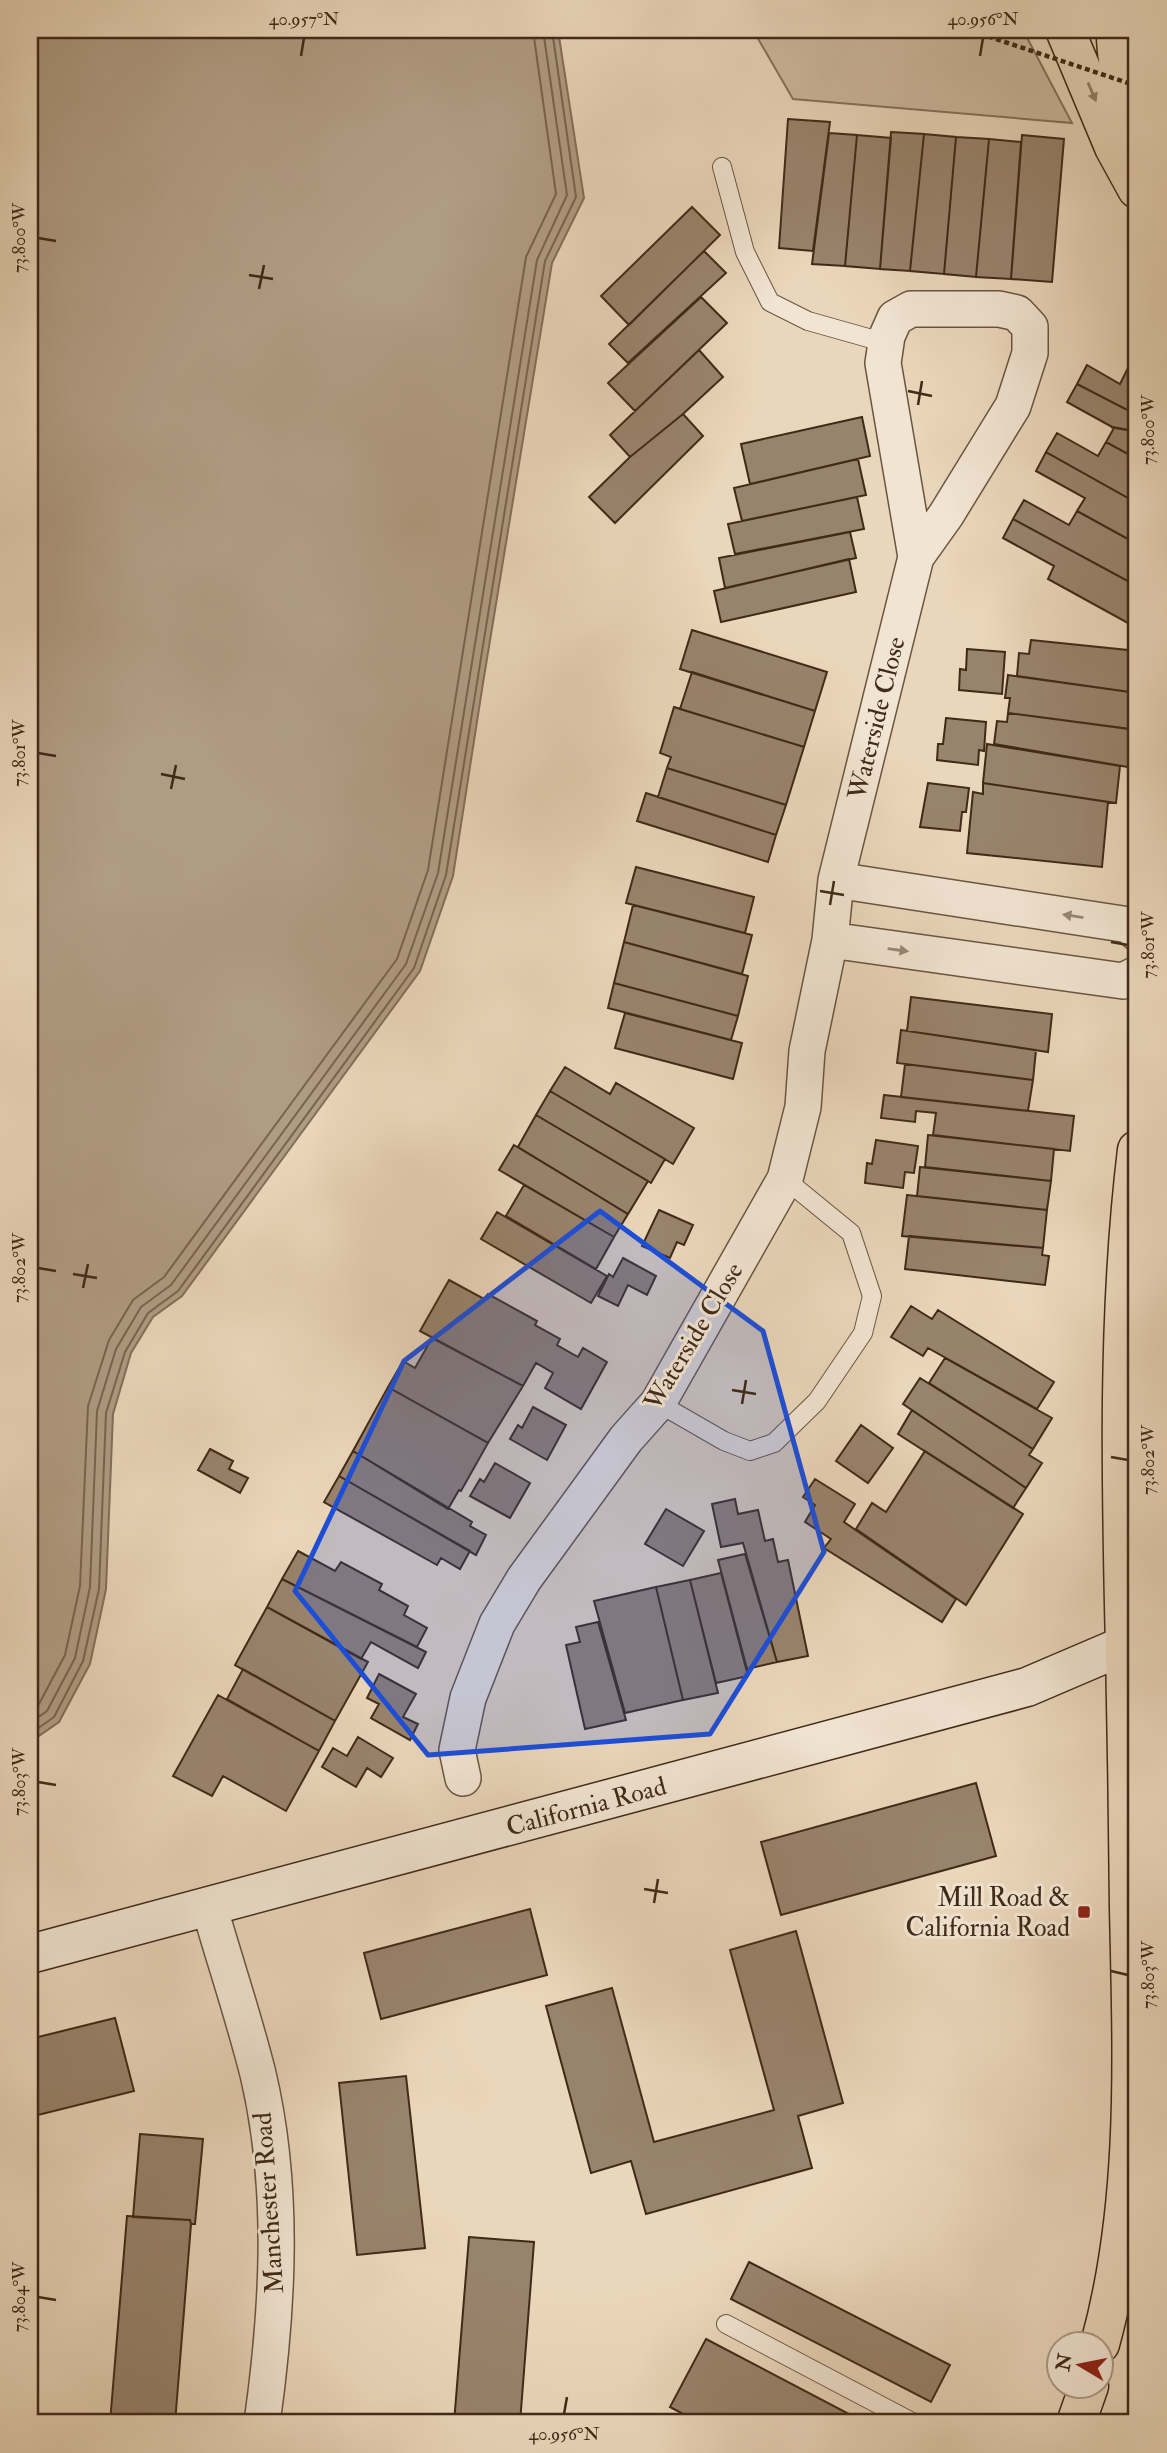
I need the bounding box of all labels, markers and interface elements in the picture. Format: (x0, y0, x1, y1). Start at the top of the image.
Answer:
text: 40.957°N (269, 8, 339, 31)
text: 40.956°N (947, 8, 1019, 31)
one-way arrow (1086, 82, 1097, 103)
text: 73.800°W (8, 202, 31, 273)
text: 73.800°W (1137, 394, 1160, 465)
street label: Waterside Close (841, 633, 913, 804)
text: 73.801°W (8, 719, 31, 787)
one-way arrow (1062, 910, 1084, 921)
text: 73.801°W (1137, 911, 1160, 979)
one-way arrow (887, 944, 909, 955)
text: 73.802°W (8, 1232, 31, 1303)
street label: Waterside Close (637, 1257, 751, 1417)
text: 73.802°W (1137, 1424, 1160, 1495)
text: 73.803°W (8, 1747, 31, 1816)
street label: California Road (503, 1770, 670, 1844)
place label: Mill Road & California Road (905, 1882, 1070, 1944)
marker: Mill Road & California Road (1076, 1904, 1092, 1920)
text: 73.803°W (1137, 1940, 1160, 2009)
street label: Manchester Road (247, 2111, 291, 2295)
text: 73.804°W (8, 2261, 31, 2332)
north arrow (1044, 2330, 1114, 2400)
text: N (1051, 2351, 1078, 2374)
text: 40.956°N (528, 2423, 600, 2446)

